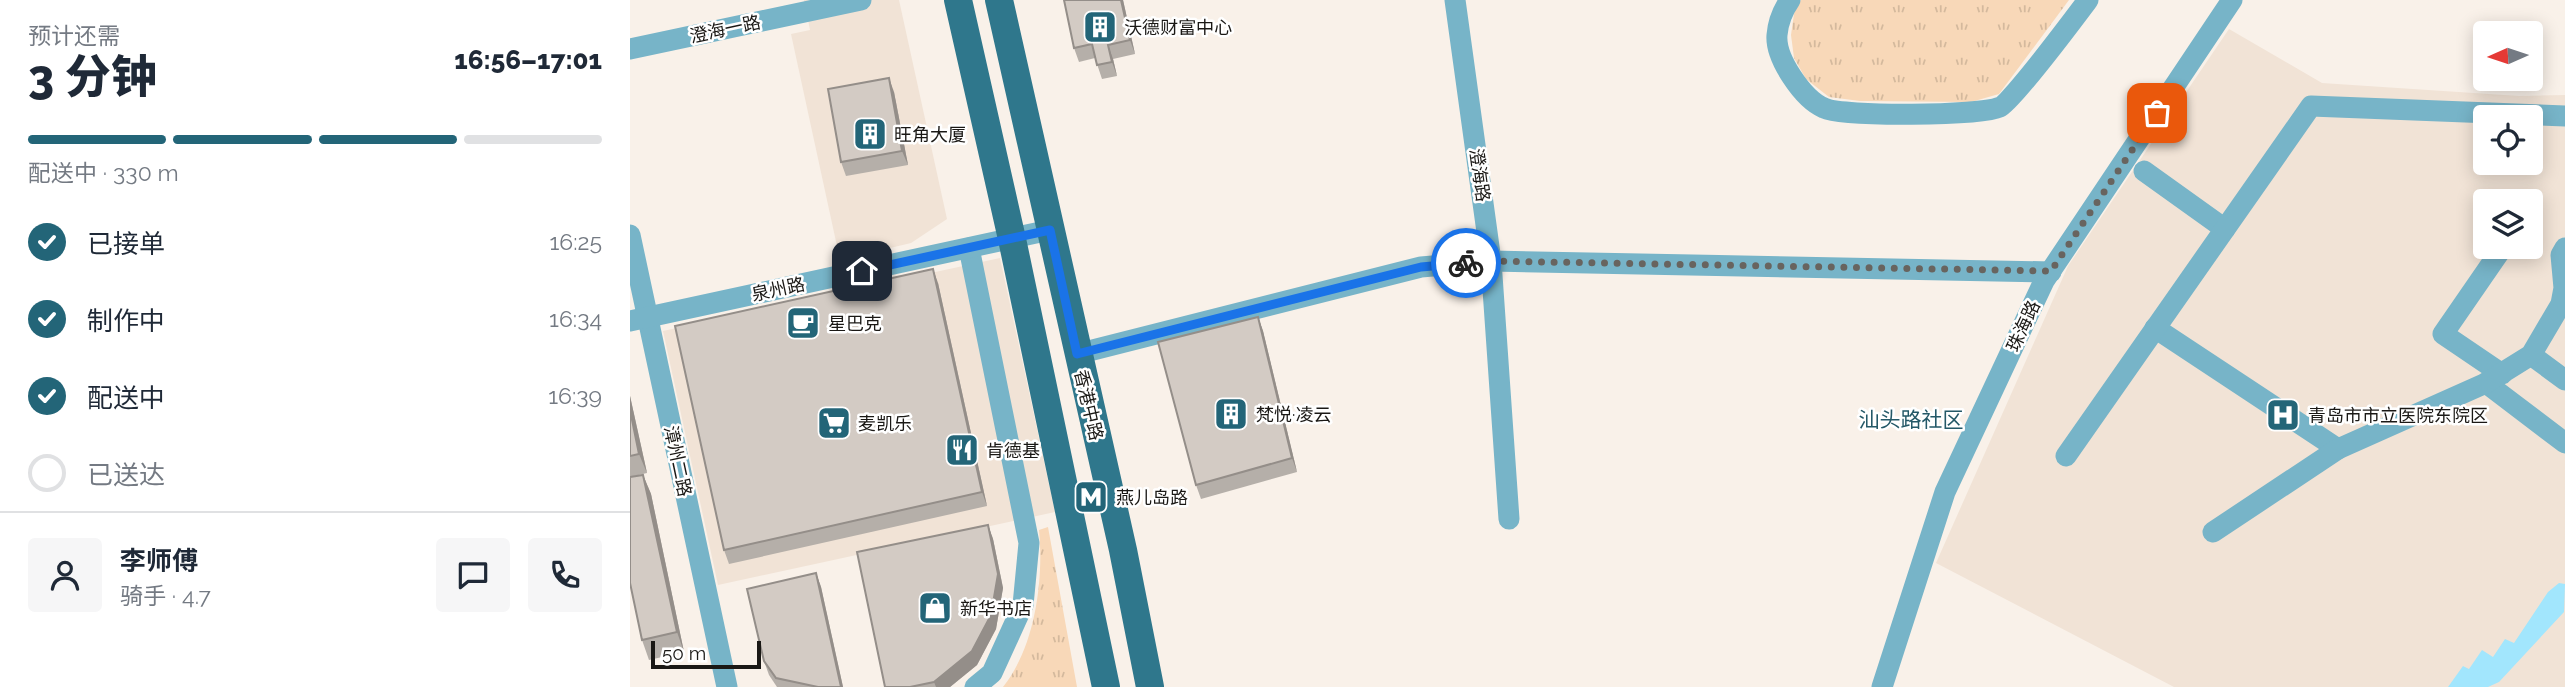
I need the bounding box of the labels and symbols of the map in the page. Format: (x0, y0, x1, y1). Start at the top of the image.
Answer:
building icon: 沃德财富中心 (1081, 8, 1119, 46)
street label: 澄海一路 (688, 11, 762, 47)
place label: 沃德财富中心 (1124, 17, 1232, 38)
north arrow (2473, 21, 2543, 91)
pin (2127, 83, 2187, 143)
building icon: 旺角大厦 (851, 115, 889, 153)
place label: 旺角大厦 (894, 124, 966, 145)
street label: 澄海路 (1466, 147, 1494, 203)
courier (1431, 228, 1501, 298)
pin (832, 241, 892, 301)
street label: 泉州路 (749, 273, 807, 305)
street label: 珠海路 (2002, 297, 2044, 355)
cafe icon: 星巴克 (784, 304, 822, 342)
place label: 星巴克 (828, 313, 882, 334)
street label: 香港中路 (1071, 368, 1107, 442)
building icon: 梵悦·凌云 (1212, 395, 1250, 433)
hospital icon: 青岛市市立医院东院区 (2264, 396, 2302, 434)
supermarket icon: 麦凯乐 (815, 404, 853, 442)
place label: 梵悦·凌云 (1256, 404, 1331, 425)
place label: 青岛市市立医院东院区 (2308, 405, 2488, 426)
district label: 汕头路社区 (1859, 407, 1964, 432)
place label: 麦凯乐 (858, 413, 912, 434)
street label: 漳州二路 (660, 424, 696, 498)
restaurant icon: 肯德基 (943, 431, 981, 469)
place label: 肯德基 (986, 440, 1040, 461)
metro station icon: 燕儿岛路 (1072, 478, 1110, 516)
place label: 燕儿岛路 (1116, 487, 1188, 508)
shop icon: 新华书店 (916, 589, 954, 627)
place label: 新华书店 (960, 598, 1032, 619)
scale bar (651, 638, 761, 670)

